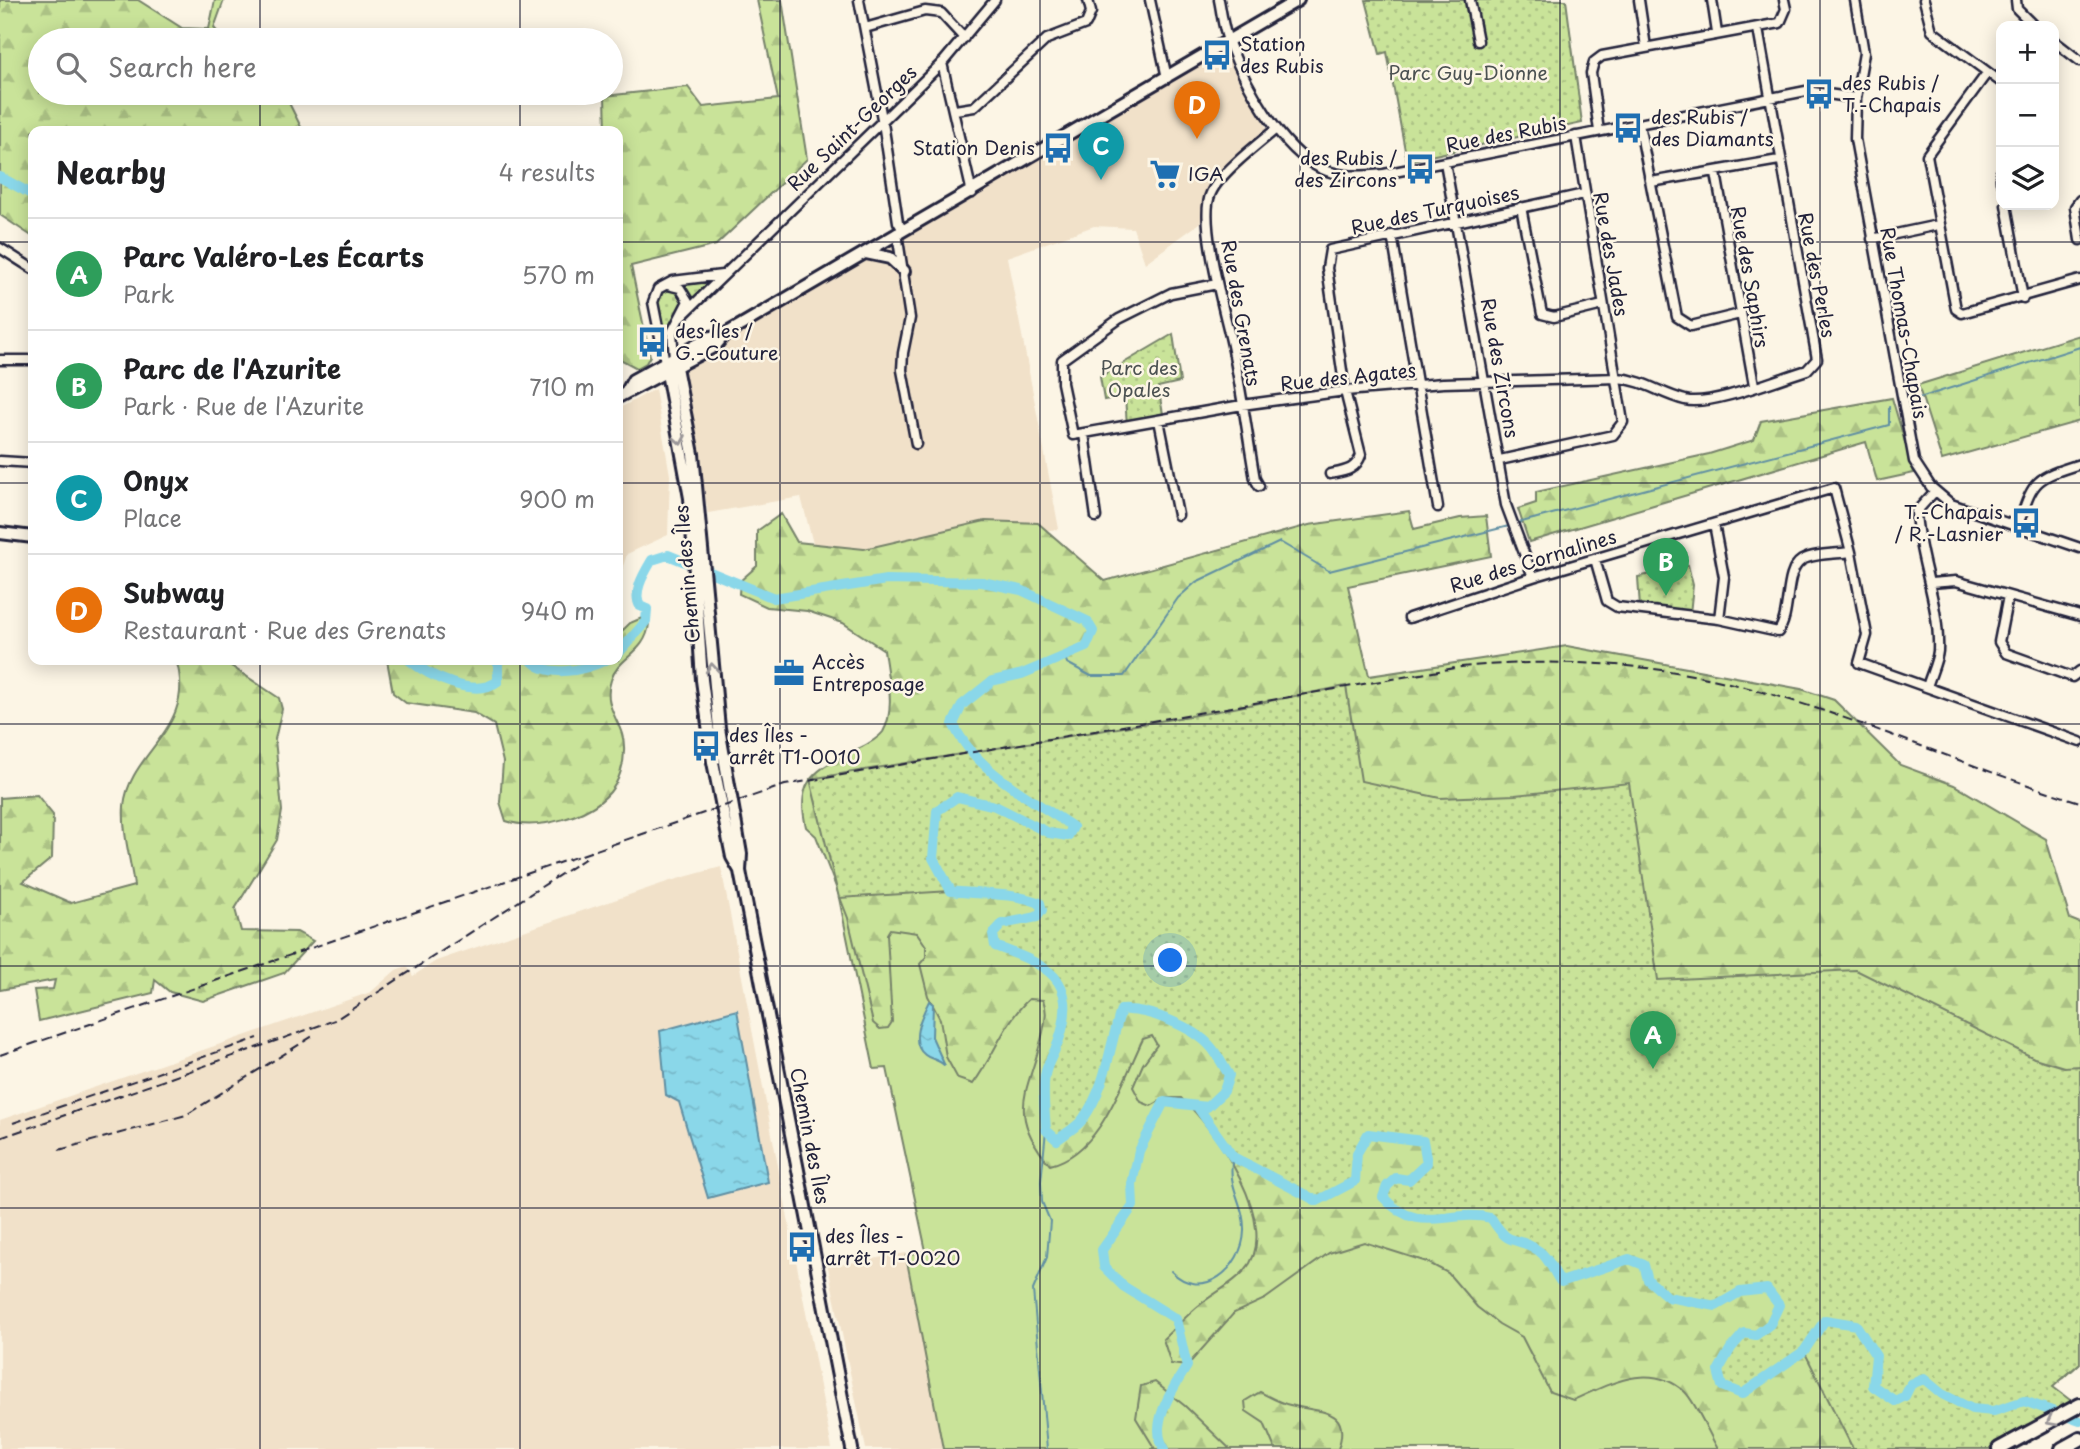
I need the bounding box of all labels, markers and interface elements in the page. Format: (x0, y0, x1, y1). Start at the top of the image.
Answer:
map controls (1996, 21, 2059, 210)
button: + (1996, 21, 2059, 84)
search box (28, 28, 623, 105)
place label: Station des Rubis (1240, 29, 1324, 79)
bus stop icon: Station des Rubis (1200, 38, 1234, 72)
text: Search here (108, 47, 257, 86)
icon: search (52, 48, 90, 86)
street label: Rue Saint-Georges (780, 58, 922, 197)
park label: Parc Guy-Dionne (1388, 58, 1548, 86)
place label: des Rubis / T.-Chapais (1842, 68, 1941, 118)
bus stop icon: des Rubis / T.-Chapais (1802, 77, 1836, 111)
pin: D (1174, 81, 1220, 139)
button: − (1996, 84, 2059, 147)
place label: des Rubis / des Diamants (1651, 102, 1774, 152)
street label: Rue des Rubis (1443, 108, 1568, 158)
bus stop icon: des Rubis / des Diamants (1611, 111, 1645, 145)
pin: C (1078, 122, 1124, 180)
bus stop icon: Station Denis (1041, 131, 1075, 165)
place label: Station Denis (912, 133, 1035, 161)
place label: des Rubis / des Zircons (1294, 143, 1397, 193)
button: layers (1996, 147, 2059, 210)
text: Nearby (56, 149, 166, 194)
bus stop icon: des Rubis / des Zircons (1403, 152, 1437, 186)
text: 4 results (499, 154, 595, 189)
supermarket icon: IGA (1148, 157, 1182, 191)
place label: IGA (1188, 159, 1224, 187)
street label: Rue des Turquoises (1348, 177, 1522, 241)
street label: Rue des Jades (1587, 189, 1637, 318)
street label: Rue des Saphirs (1725, 204, 1777, 350)
street label: Rue des Perles (1792, 210, 1844, 340)
street label: Rue Thomas-Chapais (1874, 225, 1936, 421)
text: Parc Valéro-Les Écarts (123, 237, 424, 276)
street label: Rue des Grenats (1215, 238, 1269, 388)
text: A (70, 257, 88, 292)
text: 570 m (522, 257, 595, 292)
text: Park (123, 276, 174, 311)
street label: Rue des Zircons (1475, 296, 1527, 440)
place label: des Îles / G.-Couture (675, 316, 778, 366)
bus stop icon: des Îles / G.-Couture (635, 325, 669, 359)
text: Parc de l'Azurite (123, 349, 341, 388)
park label: Parc des Opales (1100, 353, 1178, 403)
street label: Rue des Agates (1279, 355, 1417, 397)
text: B (71, 369, 87, 404)
text: 710 m (529, 369, 595, 404)
text: Park · Rue de l'Azurite (123, 388, 364, 423)
one-way arrow (671, 434, 686, 446)
text: Onyx (123, 461, 189, 500)
text: C (70, 481, 88, 516)
text: 900 m (519, 481, 595, 516)
place label: T.-Chapais / R.-Lasnier (1895, 497, 2003, 547)
text: Place (123, 500, 182, 535)
street label: Chemin des Îles (666, 504, 706, 644)
bus stop icon: T.-Chapais / R.-Lasnier (2009, 506, 2043, 540)
street label: Rue des Cornalines (1446, 521, 1619, 599)
pin: B (1643, 538, 1689, 596)
text: Subway (123, 573, 225, 612)
text: D (70, 593, 88, 628)
text: 940 m (521, 593, 595, 628)
text: Restaurant · Rue des Grenats (123, 612, 446, 647)
place label: Accès Entreposage (812, 647, 925, 697)
office icon: Accès Entreposage (772, 656, 806, 690)
one-way arrow (705, 662, 720, 674)
place label: des Îles - arrêt T1-0010 (729, 720, 860, 770)
bus stop icon: des Îles - arrêt T1-0010 (689, 729, 723, 763)
your location (1153, 943, 1187, 977)
pin: A (1630, 1011, 1676, 1069)
street label: Chemin des Îles (784, 1065, 838, 1206)
place label: des Îles - arrêt T1-0020 (825, 1221, 960, 1271)
bus stop icon: des Îles - arrêt T1-0020 (785, 1230, 819, 1264)
one-way arrow (2046, 1412, 2058, 1426)

